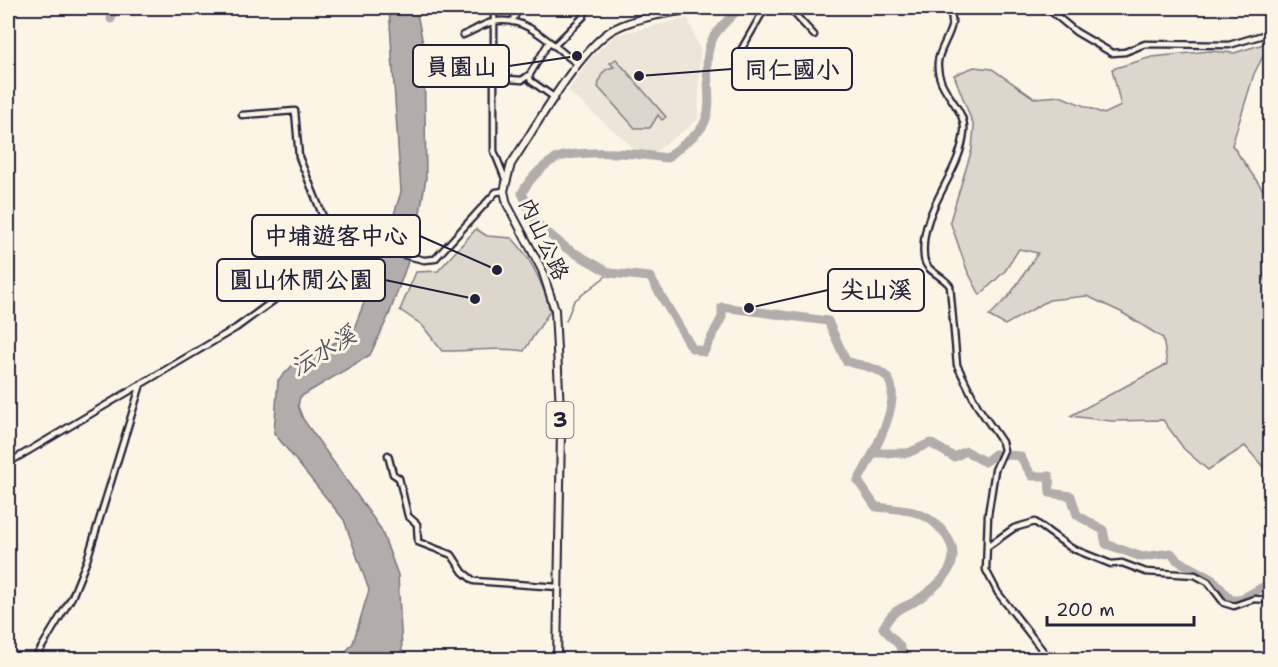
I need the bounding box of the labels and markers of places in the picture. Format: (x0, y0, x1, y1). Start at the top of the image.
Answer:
callout: 員園山 (413, 45, 509, 87)
callout: 同仁國小 (732, 48, 852, 90)
callout: 中埔遊客中心 (252, 215, 420, 257)
callout: 圓山休閒公園 (217, 259, 385, 301)
callout: 尖山溪 (828, 269, 924, 311)

